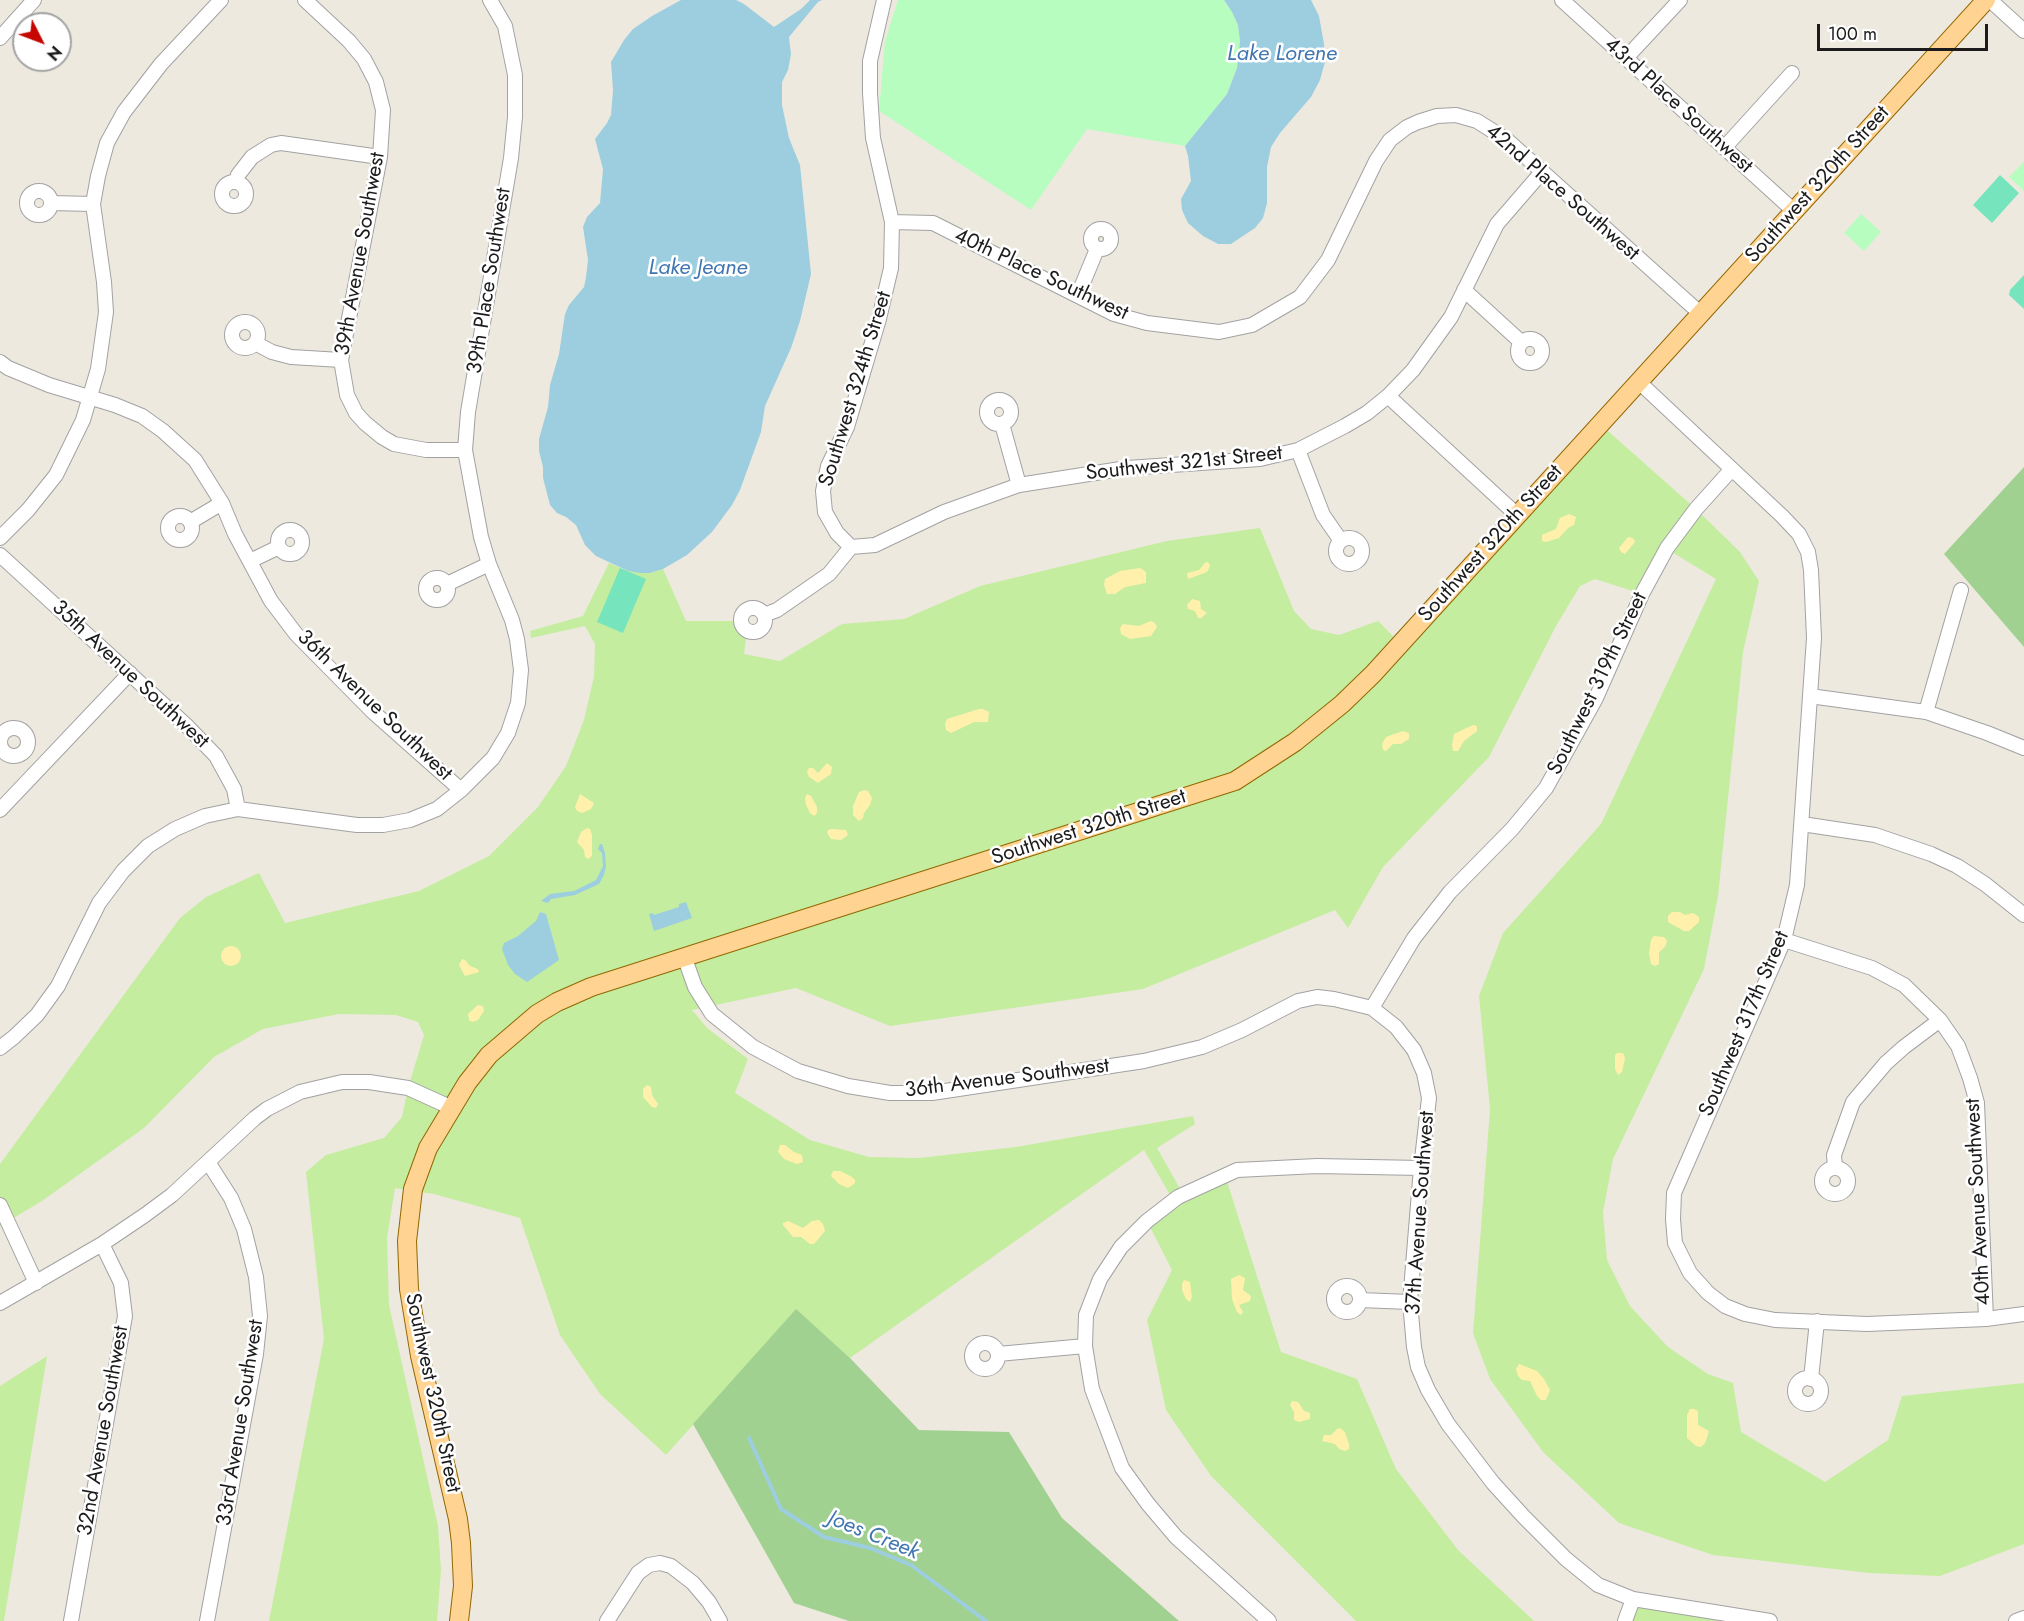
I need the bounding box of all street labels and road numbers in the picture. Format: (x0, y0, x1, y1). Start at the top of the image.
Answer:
street label: 43rd Place Southwest (1599, 33, 1757, 179)
street label: Southwest 320th Street (1741, 101, 1895, 269)
street label: 42nd Place Southwest (1480, 119, 1644, 267)
street label: 39th Avenue Southwest (331, 150, 391, 358)
street label: 39th Place Southwest (463, 186, 517, 376)
street label: 40th Place Southwest (950, 224, 1132, 326)
street label: Southwest 324th Street (814, 288, 898, 490)
street label: Southwest 321st Street (1085, 441, 1283, 487)
street label: Southwest 320th Street (1414, 460, 1568, 628)
street label: Southwest 319th Street (1543, 589, 1653, 779)
street label: 35th Avenue Southwest (46, 596, 214, 754)
street label: 36th Avenue Southwest (291, 625, 457, 787)
street label: Southwest 320th Street (989, 785, 1189, 871)
street label: Southwest 317th Street (1695, 928, 1795, 1120)
street label: 36th Avenue Southwest (903, 1054, 1111, 1104)
street label: 40th Avenue Southwest (1961, 1098, 1997, 1306)
street label: 37th Avenue Southwest (1401, 1110, 1441, 1316)
street label: Southwest 320th Street (399, 1291, 465, 1495)
street label: 33rd Avenue Southwest (212, 1318, 270, 1528)
street label: 32nd Avenue Southwest (73, 1324, 135, 1538)

